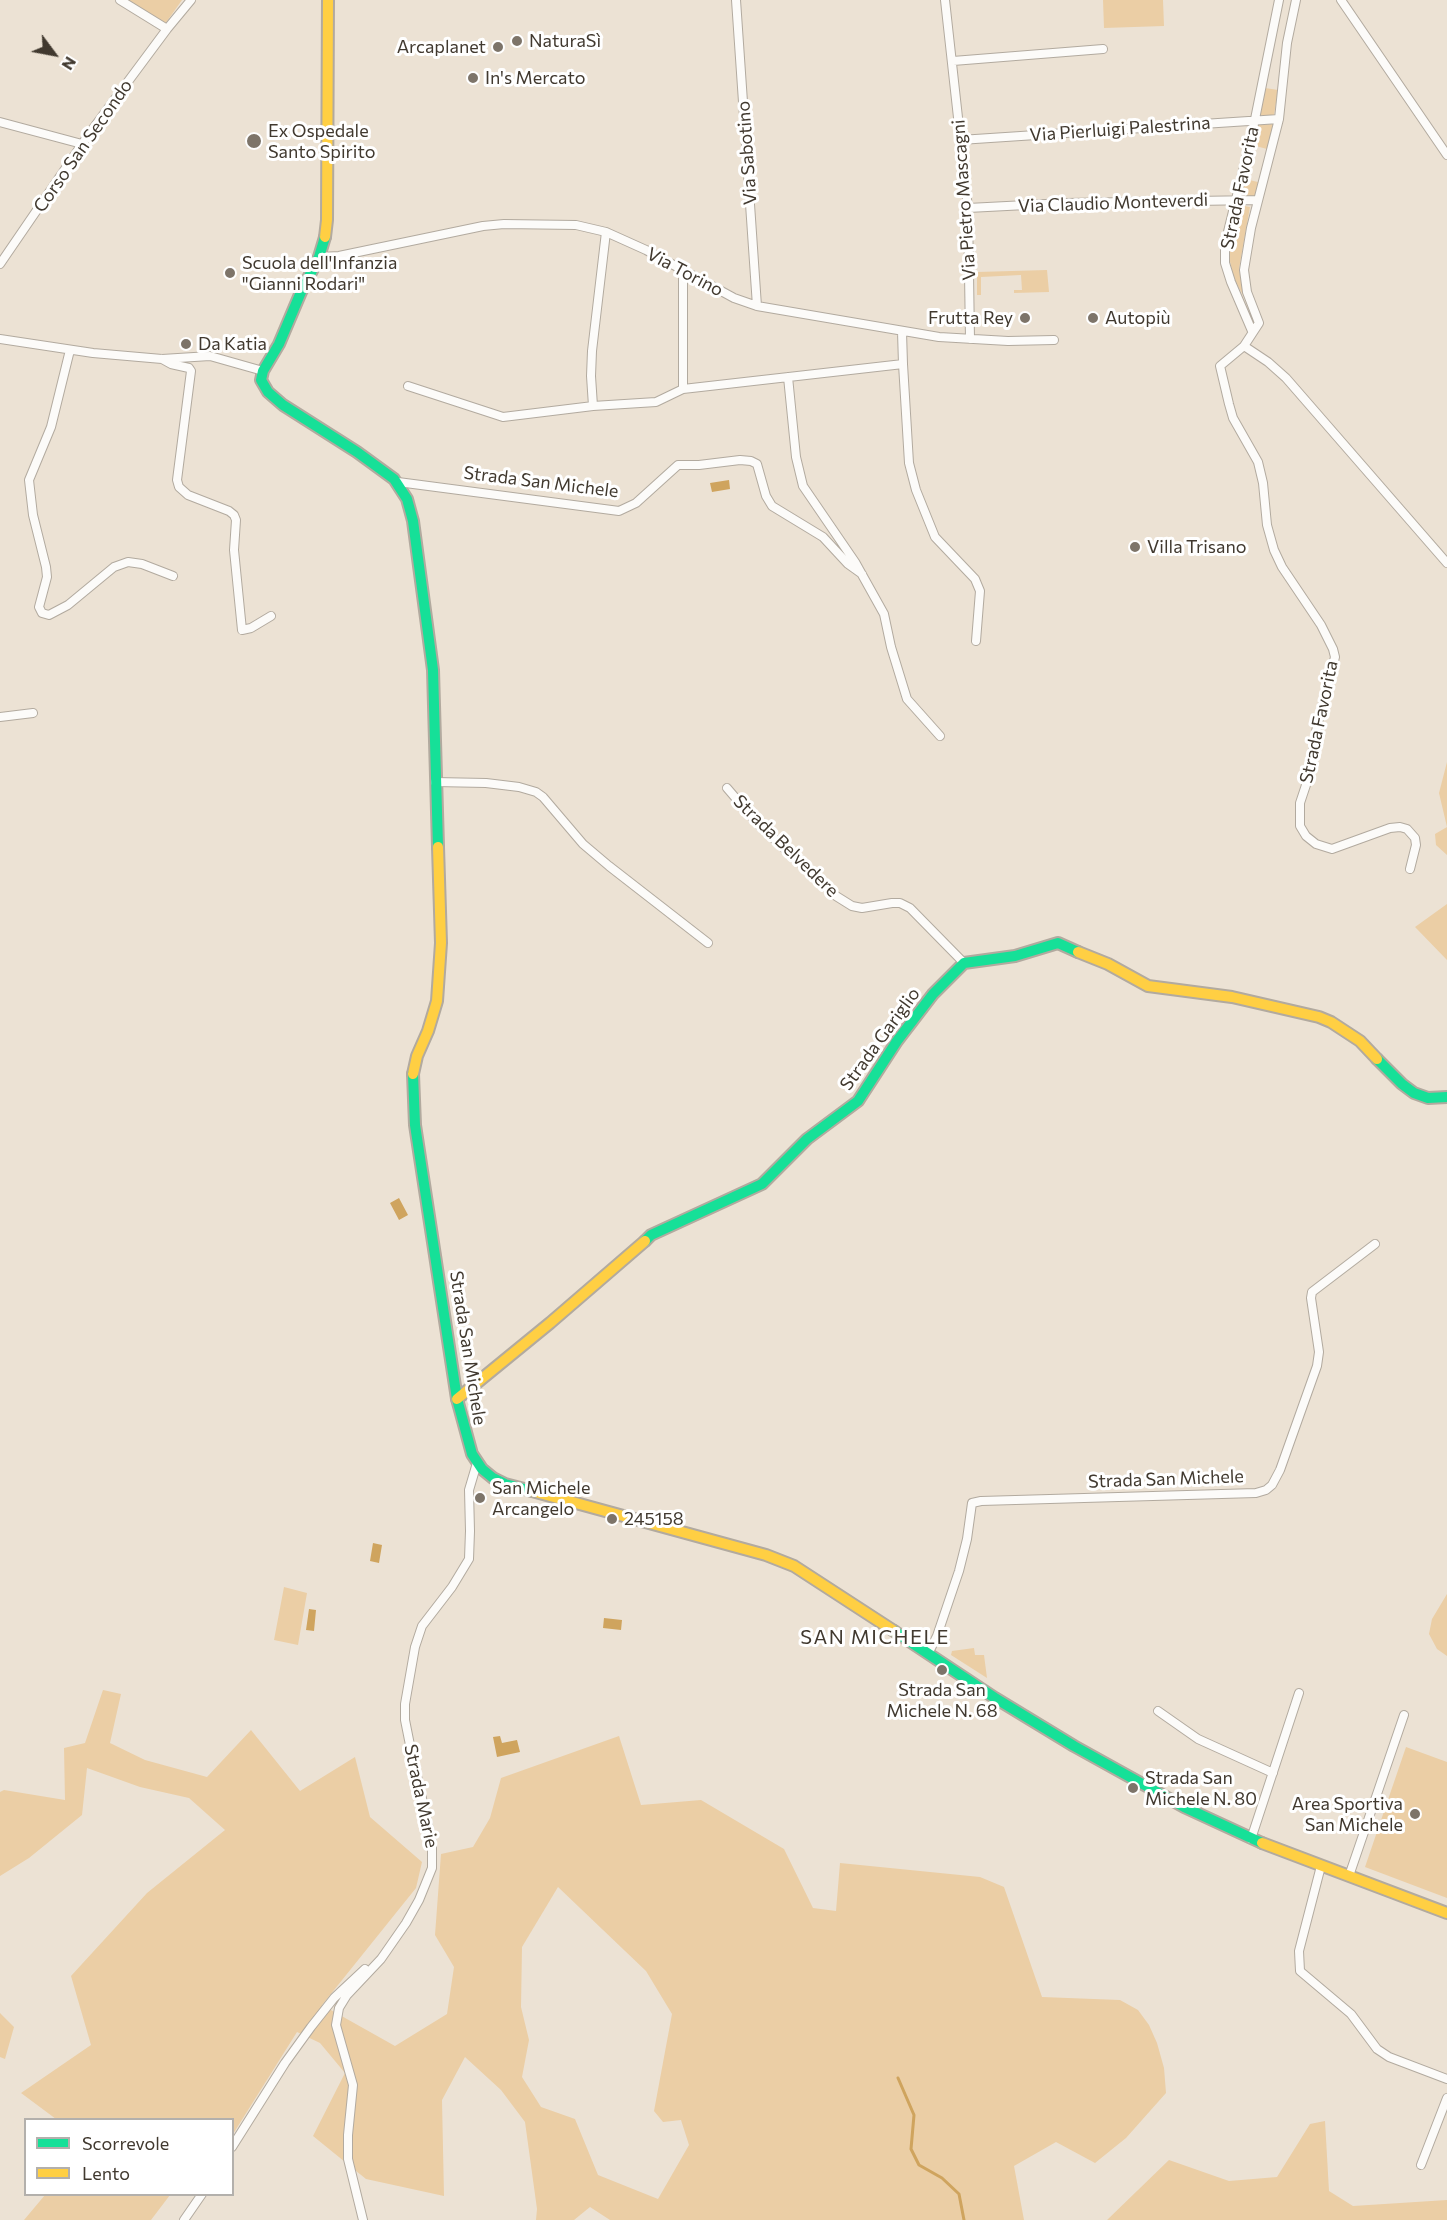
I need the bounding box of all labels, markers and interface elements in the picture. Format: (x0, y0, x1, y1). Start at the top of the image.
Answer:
north arrow (24, 24, 84, 84)
place label: NaturaSì (529, 30, 601, 52)
marker: NaturaSì (510, 34, 524, 48)
place label: Arcaplanet (397, 36, 486, 58)
marker: Arcaplanet (491, 40, 505, 54)
text: N (58, 54, 81, 74)
place label: In's Mercato (485, 67, 585, 89)
marker: In's Mercato (466, 71, 480, 85)
street label: Corso San Secondo (29, 75, 137, 217)
street label: Via Sabotino (733, 100, 761, 206)
street label: Via Pierluigi Palestrina (1029, 112, 1211, 146)
street label: Via Pietro Mascagni (948, 119, 980, 281)
place label: Ex Ospedale Santo Spirito (268, 120, 375, 162)
street label: Strada Favorita (1216, 125, 1264, 251)
marker: Ex Ospedale Santo Spirito (245, 132, 263, 150)
street label: Via Claudio Monteverdi (1017, 189, 1209, 217)
street label: Via Torino (643, 243, 727, 301)
place label: Scuola dell'Infanzia "Gianni Rodari" (242, 252, 397, 294)
marker: Scuola dell'Infanzia "Gianni Rodari" (223, 266, 237, 280)
place label: Frutta Rey (928, 307, 1013, 329)
place label: Autopiù (1105, 307, 1171, 329)
marker: Frutta Rey (1018, 311, 1032, 325)
marker: Autopiù (1086, 311, 1100, 325)
place label: Da Katia (198, 333, 267, 355)
marker: Da Katia (179, 337, 193, 351)
street label: Strada San Michele (462, 462, 620, 502)
place label: Villa Trisano (1147, 536, 1247, 558)
marker: Villa Trisano (1128, 540, 1142, 554)
street label: Strada Favorita (1295, 659, 1343, 785)
street label: Strada Belvedere (729, 790, 843, 902)
street label: Strada Gariglio (836, 983, 924, 1095)
street label: Strada San Michele (445, 1269, 491, 1427)
street label: Strada San Michele (1088, 1465, 1244, 1493)
place label: San Michele Arcangelo (492, 1477, 590, 1520)
marker: San Michele Arcangelo (473, 1491, 487, 1505)
place label: 245158 (624, 1508, 684, 1530)
marker: 245158 (605, 1512, 619, 1526)
district label: SAN MICHELE (800, 1625, 950, 1649)
marker: Strada San Michele N. 68 (935, 1663, 949, 1677)
place label: Strada San Michele N. 68 (886, 1679, 998, 1722)
street label: Strada Marie (399, 1742, 443, 1850)
place label: Strada San Michele N. 80 (1145, 1767, 1257, 1810)
marker: Strada San Michele N. 80 (1126, 1781, 1140, 1795)
place label: Area Sportiva San Michele (1292, 1793, 1403, 1836)
marker: Area Sportiva San Michele (1408, 1807, 1422, 1821)
legend (24, 2118, 234, 2196)
text: Scorrevole (82, 2132, 169, 2154)
text: Lento (82, 2162, 130, 2184)

